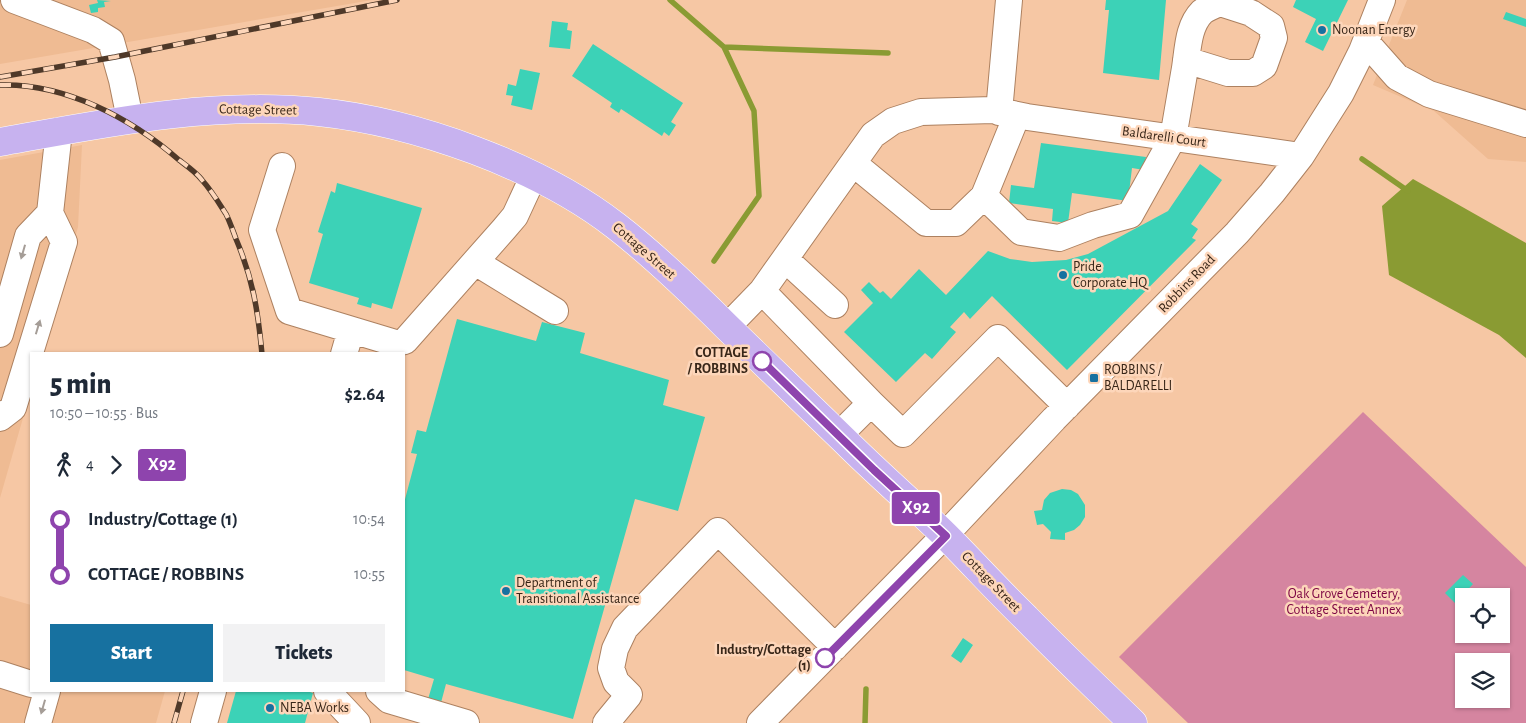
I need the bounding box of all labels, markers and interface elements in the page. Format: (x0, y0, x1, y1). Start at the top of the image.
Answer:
place label: Noonan Energy (1332, 23, 1416, 37)
marker: Noonan Energy (1316, 24, 1328, 36)
street label: Cottage Street (219, 102, 298, 118)
street label: Baldarelli Court (1121, 124, 1207, 150)
street label: Cottage Street (610, 220, 678, 282)
one-way arrow (19, 244, 27, 260)
street label: Robbins Road (1156, 252, 1218, 316)
place label: Pride Corporate HQ (1073, 260, 1149, 290)
marker: Pride Corporate HQ (1057, 269, 1069, 281)
one-way arrow (34, 319, 42, 334)
place label: COTTAGE / ROBBINS (687, 346, 748, 376)
marker: COTTAGE / ROBBINS (752, 351, 772, 371)
place label: ROBBINS / BALDARELLI (1104, 363, 1172, 393)
text: 5 min (50, 371, 112, 399)
marker: ROBBINS / BALDARELLI (1088, 372, 1100, 384)
text: $2.64 (344, 385, 385, 404)
text: 10:50 – 10:55 · Bus (50, 405, 158, 421)
icon: walk (50, 451, 78, 479)
icon: forward (102, 451, 130, 479)
text: 4 (86, 456, 94, 472)
text: X92 (148, 456, 176, 474)
line badge: X92 (887, 492, 945, 524)
text: X92 (902, 499, 930, 517)
text: Industry/Cottage (1) (88, 510, 238, 529)
text: 10:54 (353, 511, 385, 527)
street label: Cottage Street (959, 549, 1023, 615)
text: COTTAGE / ROBBINS (88, 565, 244, 584)
text: 10:55 (354, 566, 385, 582)
place label: Department of Transitional Assistance (516, 576, 639, 606)
marker: Department of Transitional Assistance (500, 585, 512, 597)
park label: Oak Grove Cemetery, Cottage Street Annex (1287, 587, 1401, 617)
map controls (1455, 588, 1510, 708)
button: locate (1455, 588, 1510, 643)
button: Start (50, 624, 213, 682)
button: Tickets (223, 624, 385, 682)
place label: Industry/Cottage (1) (716, 643, 811, 673)
marker: Industry/Cottage (1) (815, 648, 835, 668)
button: layers (1455, 653, 1510, 708)
one-way arrow (38, 700, 46, 715)
place label: NEBA Works (280, 701, 349, 715)
marker: NEBA Works (264, 702, 276, 714)

